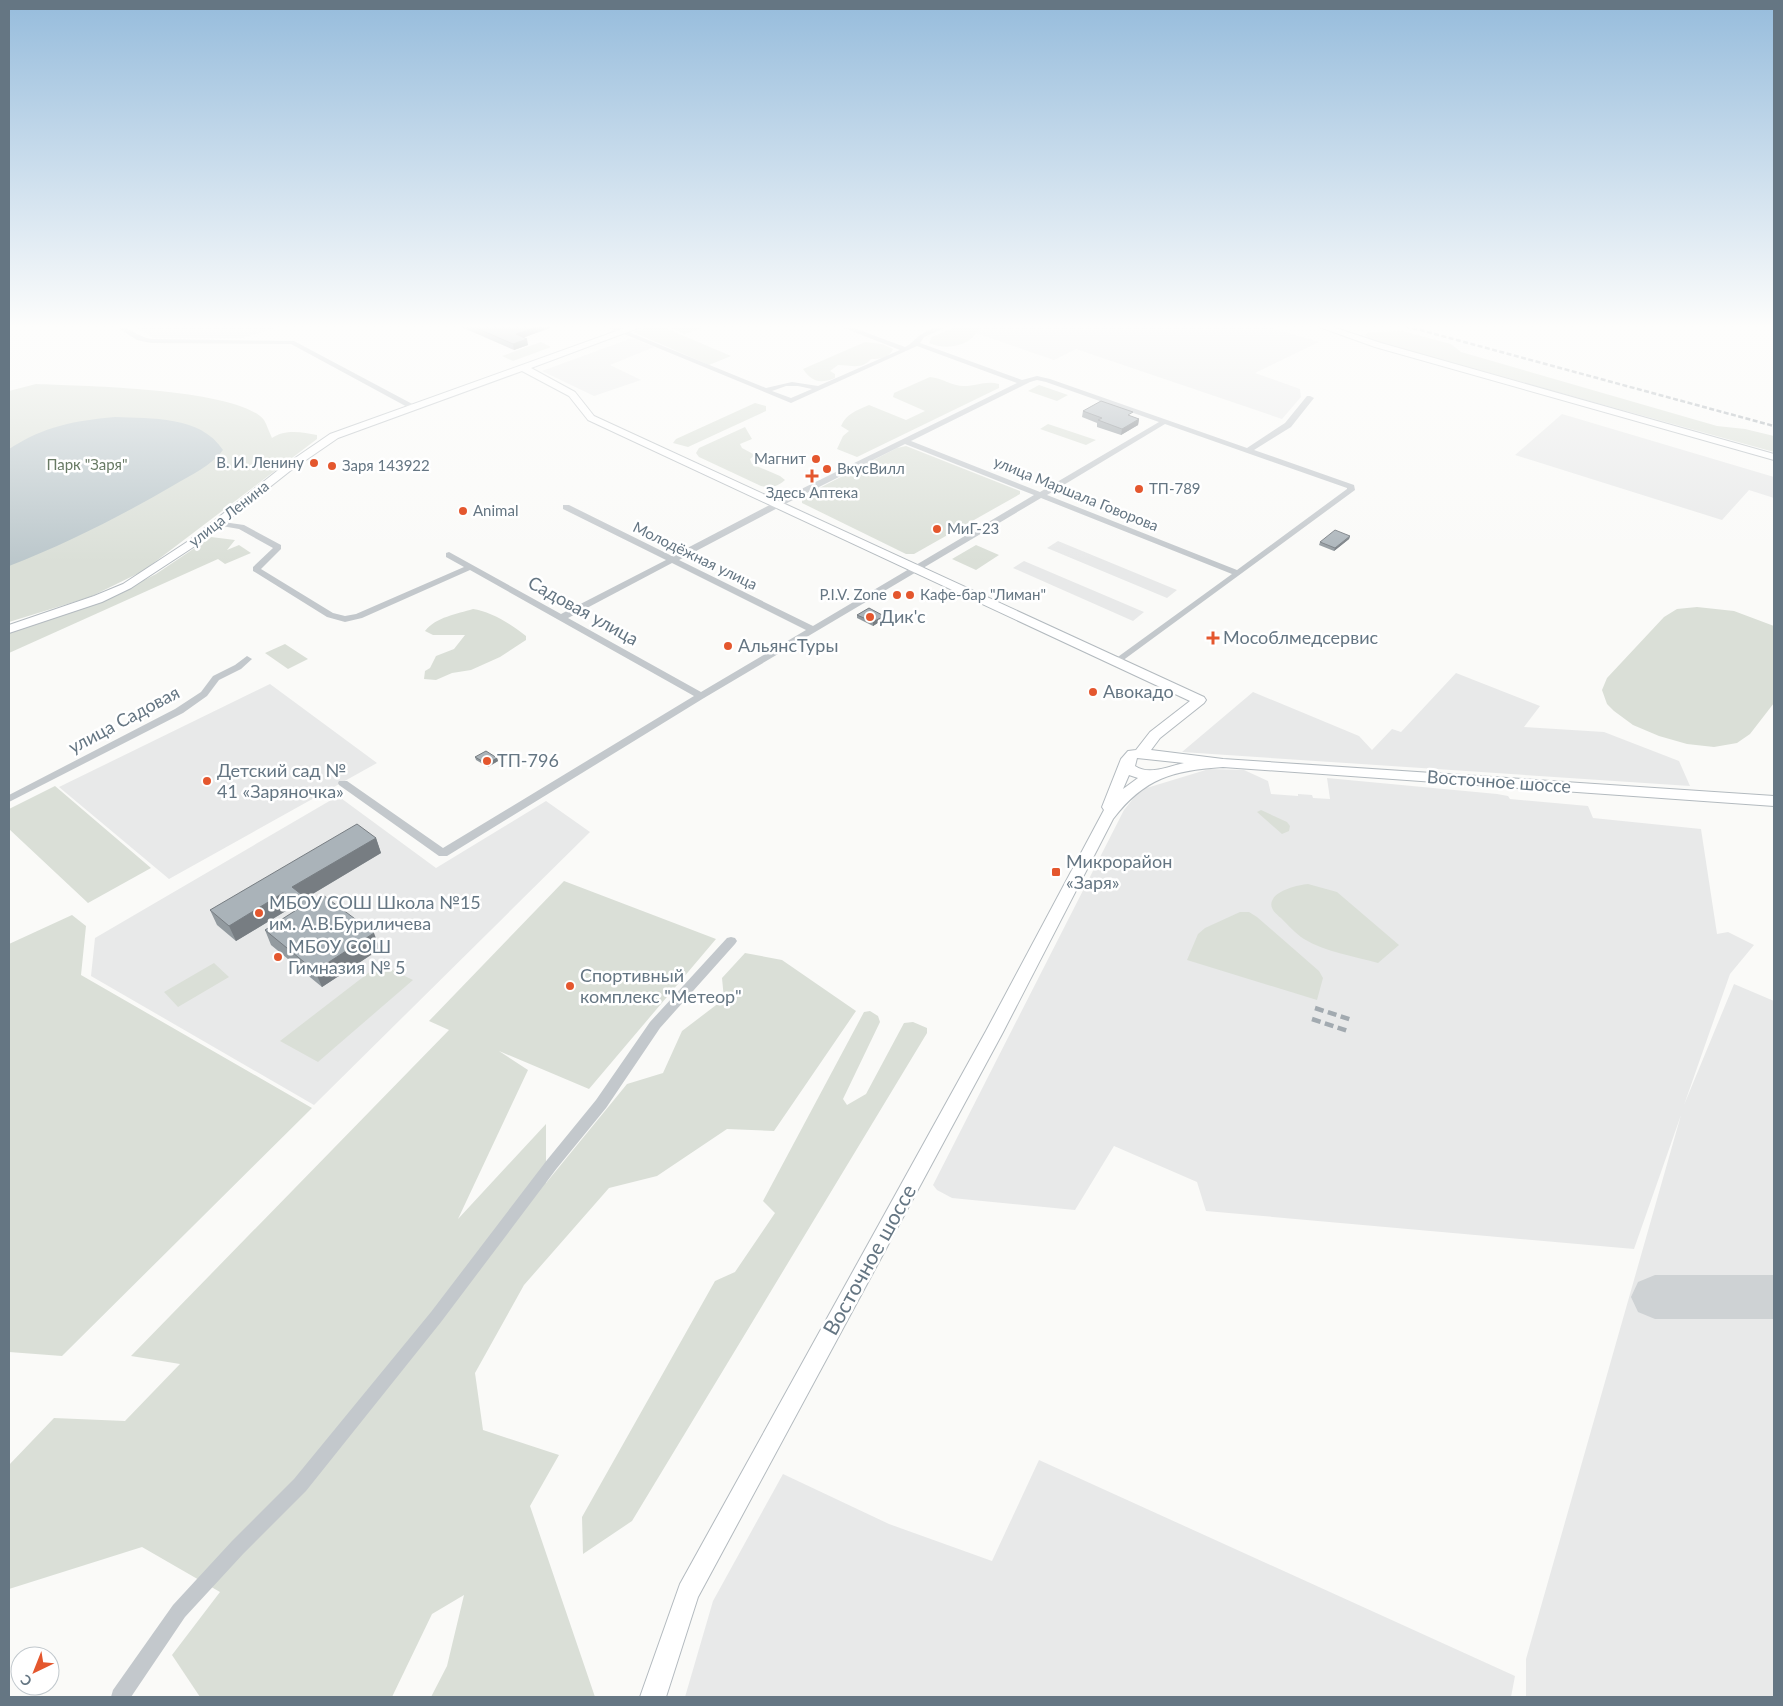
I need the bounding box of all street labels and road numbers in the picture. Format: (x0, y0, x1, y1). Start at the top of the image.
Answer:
street label: улица Маршала Говорова (991, 452, 1161, 534)
street label: улица Ленина (185, 476, 272, 550)
street label: Молодёжная улица (630, 517, 760, 593)
street label: Садовая улица (524, 571, 642, 649)
street label: улица Садовая (64, 681, 183, 758)
street label: Восточное шоссе (1426, 765, 1572, 797)
street label: Восточное шоссе (817, 1180, 920, 1339)

